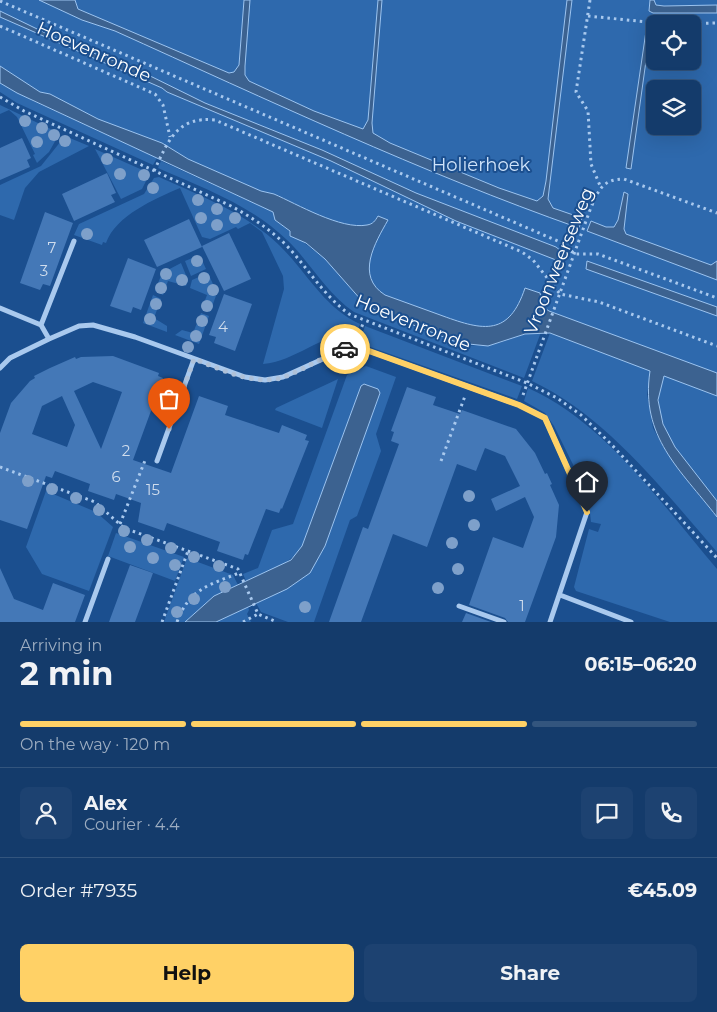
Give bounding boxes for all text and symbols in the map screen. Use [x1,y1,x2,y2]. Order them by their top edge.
map controls [646,15,701,135]
button: locate [646,15,701,70]
street label: Hoevenronde [33,17,155,87]
button: layers [646,80,701,135]
park label: Holierhoek [432,154,531,176]
street label: Vroonweerseweg [520,184,598,338]
house number: 7 [48,238,57,257]
house number: 3 [40,261,48,280]
street label: Hoevenronde [352,290,474,356]
house number: 4 [218,317,228,336]
courier [320,324,370,374]
icon: car [331,335,359,363]
pin [148,378,190,429]
icon: bag [155,385,183,413]
house number: 2 [122,441,130,460]
pin [566,461,608,512]
house number: 6 [111,467,121,486]
icon: home [573,468,601,496]
house number: 15 [146,480,160,499]
house number: 1 [519,596,525,615]
text: Arriving in [20,636,102,655]
text: 06:15–06:20 [585,653,697,676]
text: 2 min [20,654,113,693]
text: On the way · 120 m [20,735,170,754]
button: person [20,787,72,839]
button: chat [581,787,633,839]
button: phone [645,787,697,839]
text: Alex [84,792,127,815]
text: Courier · 4.4 [84,815,180,834]
text: Order #7935 [20,879,137,902]
text: €45.09 [628,879,697,902]
button: Help [20,944,354,1002]
button: Share [364,944,697,1002]

